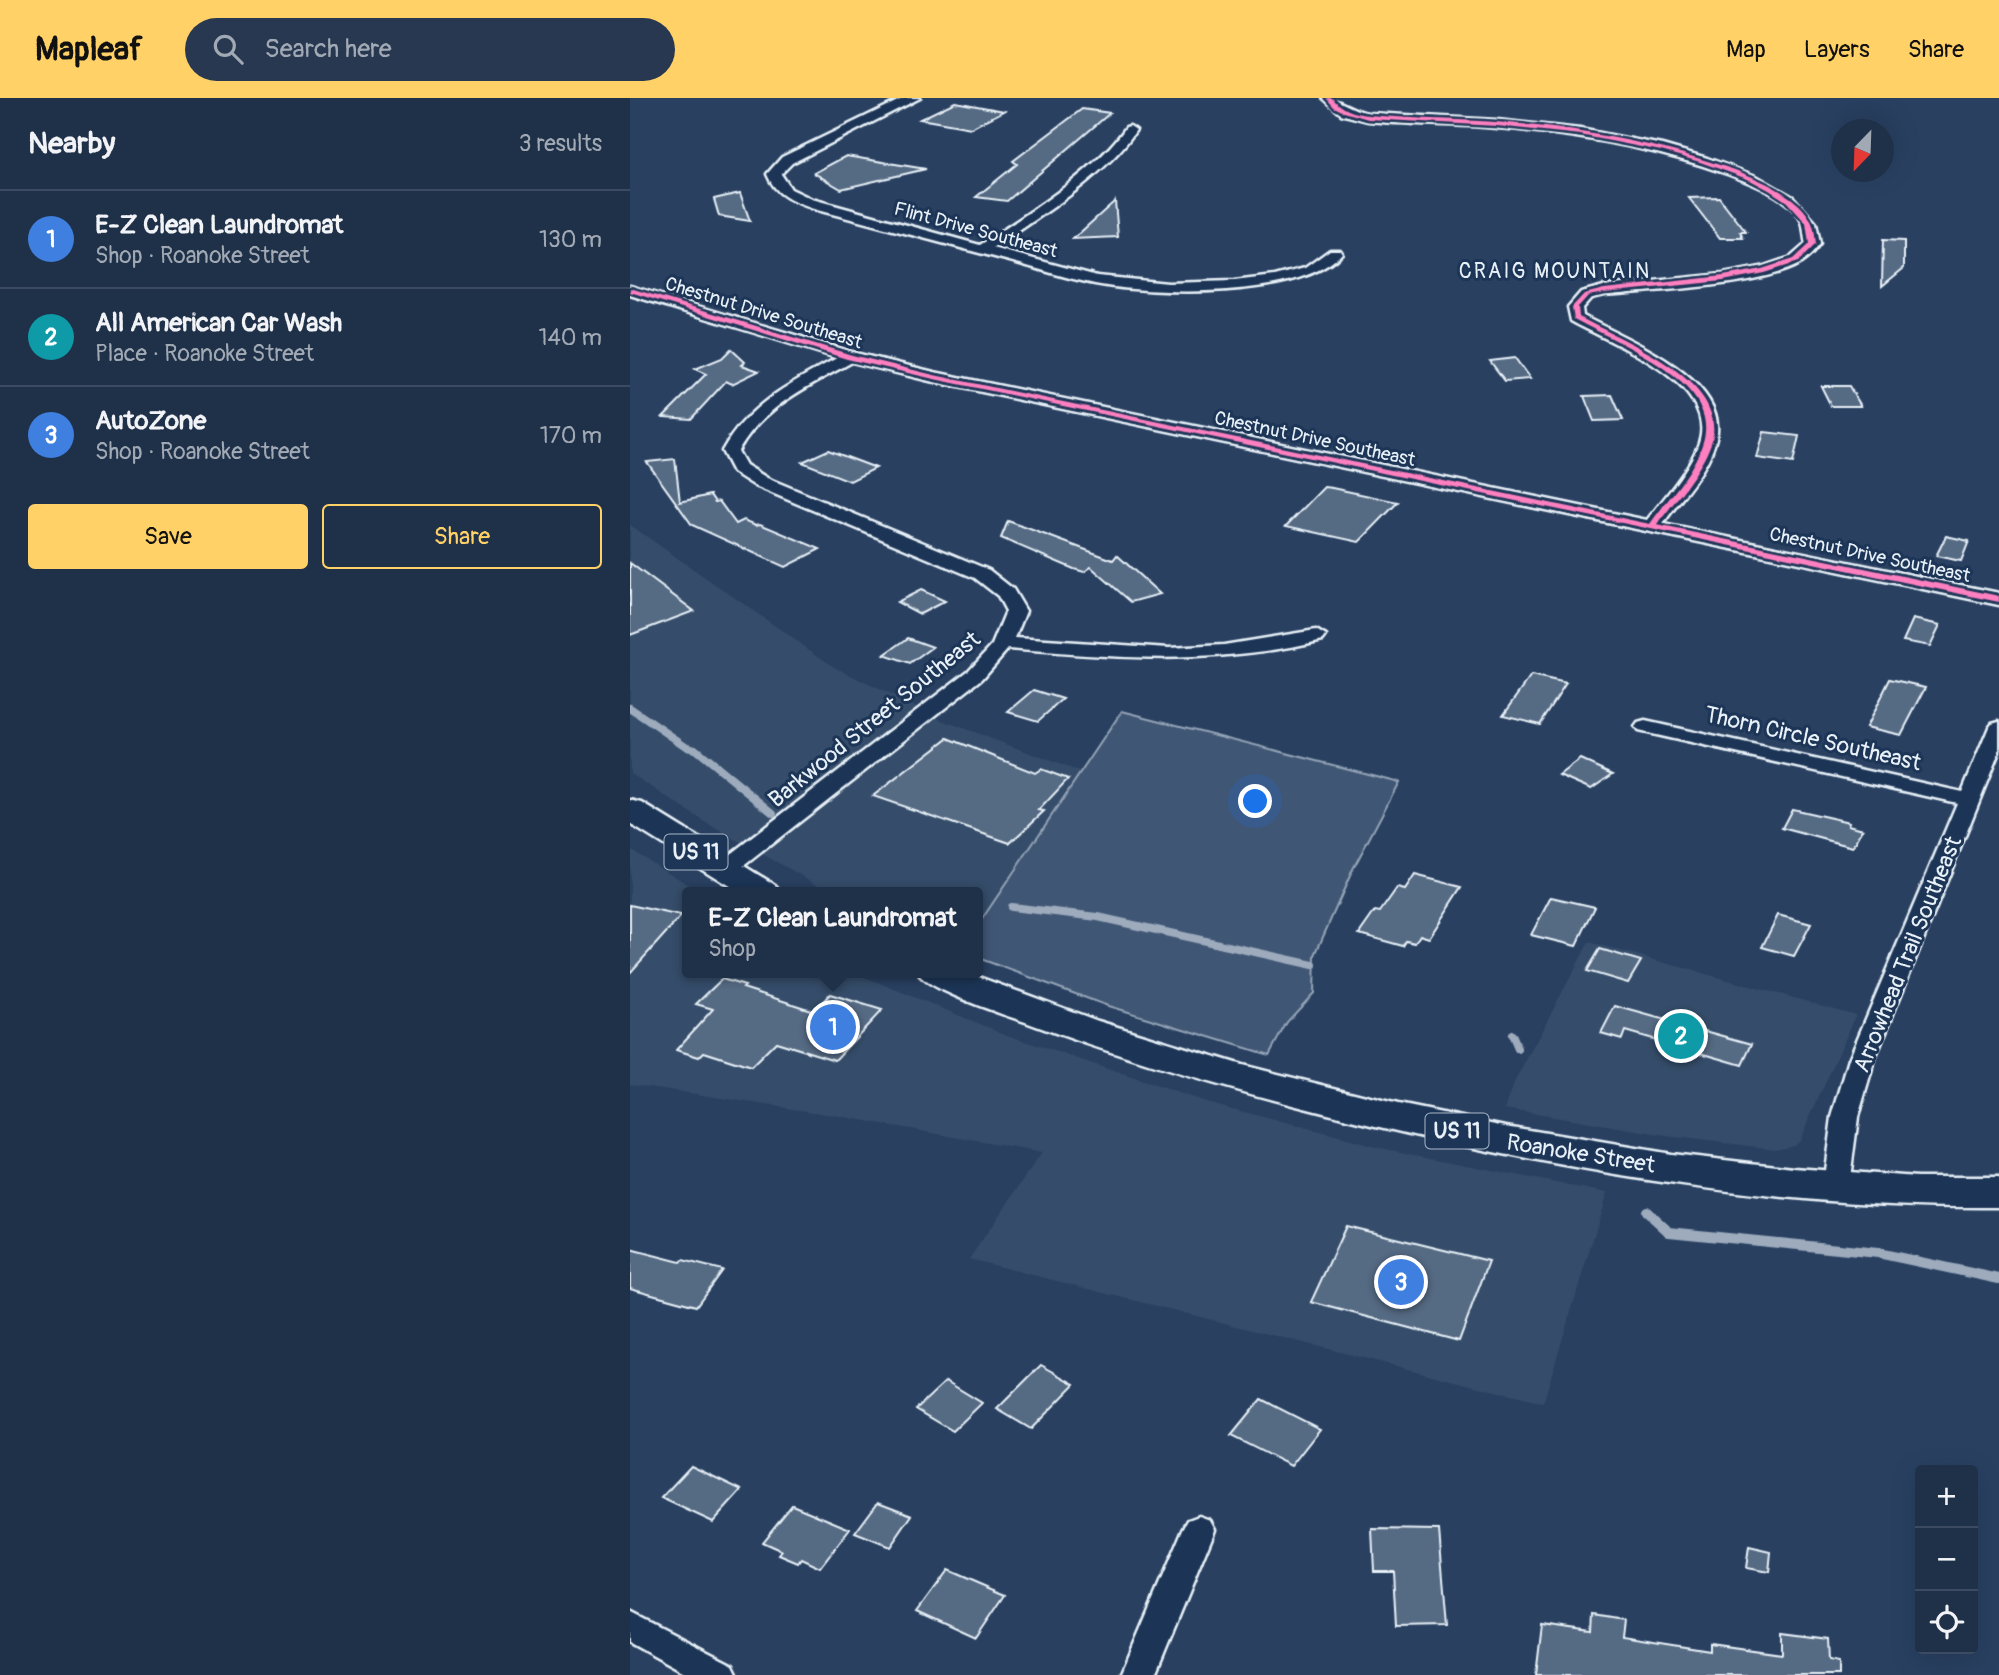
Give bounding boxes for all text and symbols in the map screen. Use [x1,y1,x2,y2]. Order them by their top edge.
search box [185,18,675,81]
text: Mapleaf [35,29,143,70]
icon: search [209,30,247,68]
text: Search here [265,33,392,65]
text: Map [1726,35,1766,64]
text: Layers [1804,35,1870,64]
text: Share [1908,35,1964,64]
north arrow [1831,119,1894,182]
text: Nearby [28,125,115,162]
text: 3 results [519,129,602,158]
street label: Flint Drive Southeast [892,197,1060,263]
text: E-Z Clean Laundromat [95,209,343,241]
text: 1 [47,225,56,254]
text: 130 m [539,225,602,254]
text: Shop · Roanoke Street [95,241,310,270]
district label: CRAIG MOUNTAIN [1459,258,1651,285]
street label: Chestnut Drive Southeast [662,272,865,354]
text: All American Car Wash [95,307,342,339]
text: 2 [45,323,57,352]
text: 140 m [539,323,602,352]
text: Place · Roanoke Street [95,339,314,368]
text: AutoZone [95,405,206,437]
street label: Chestnut Drive Southeast [1212,406,1418,472]
text: 3 [45,421,57,450]
text: 170 m [540,421,602,450]
text: Shop · Roanoke Street [95,437,310,466]
button: Save [28,504,308,569]
button: Share [322,504,602,569]
street label: Chestnut Drive Southeast [1767,522,1973,588]
street label: Barkwood Street Southeast [762,624,987,814]
street label: Thorn Circle Southeast [1702,699,1925,778]
your location [1238,784,1272,818]
street label: Arrowhead Trail Southeast [1847,831,1968,1077]
road number: US 11 [664,834,728,870]
popup [682,887,983,978]
text: E-Z Clean Laundromat [708,902,957,934]
text: Shop [708,934,756,963]
pin: 1 [810,1001,856,1053]
pin: 2 [1658,1010,1704,1062]
road number: US 11 [1426,1114,1488,1148]
street label: Roanoke Street [1505,1127,1658,1180]
pin: 3 [1378,1256,1424,1308]
map controls [1915,1465,1978,1654]
button: + [1915,1465,1978,1528]
button: − [1915,1528,1978,1591]
button: locate [1915,1591,1978,1654]

